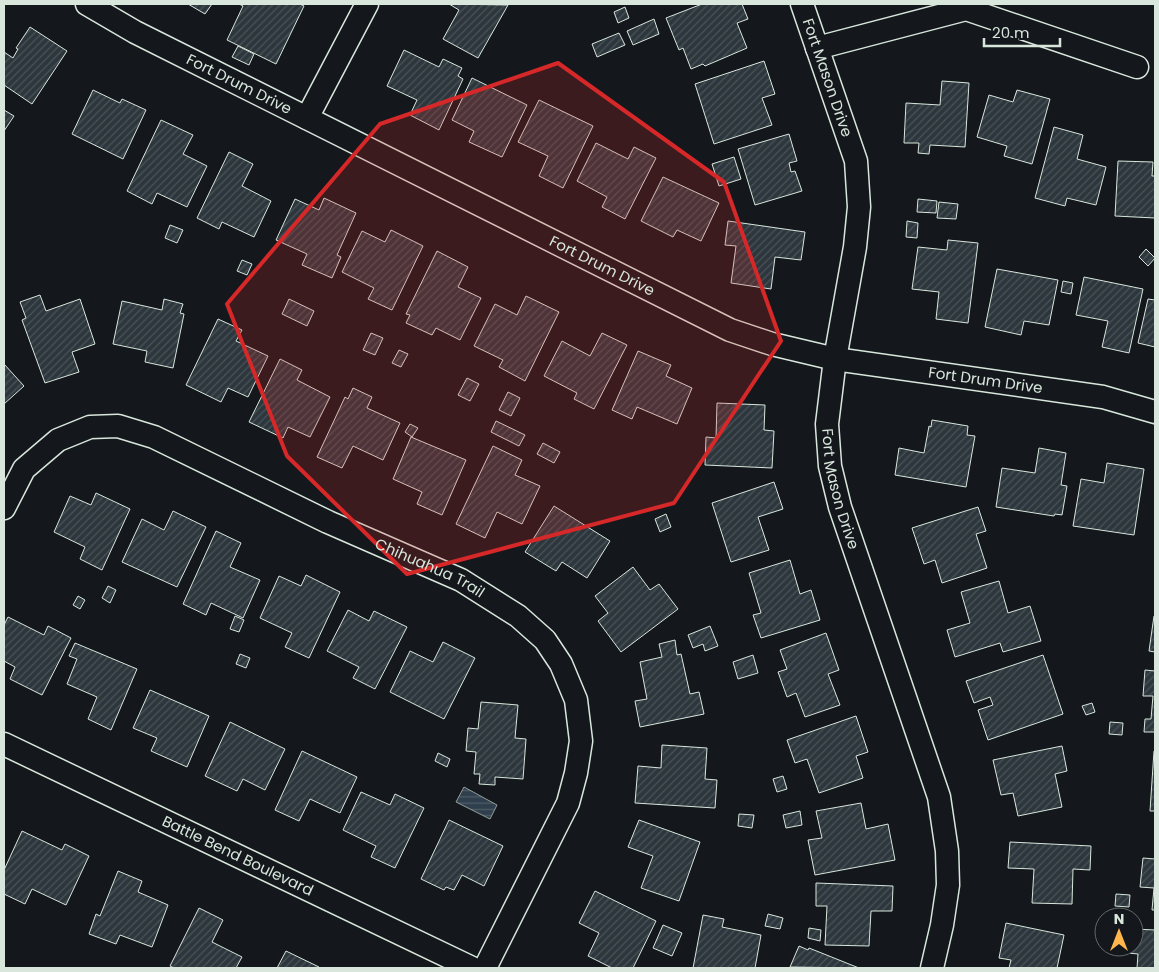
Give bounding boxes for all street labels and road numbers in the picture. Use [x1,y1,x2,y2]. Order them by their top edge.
street label: Fort Mason Drive [798,16,858,140]
street label: Fort Drum Drive [183,49,296,119]
street label: Fort Drum Drive [546,230,659,301]
street label: Fort Drum Drive [927,361,1044,398]
street label: Fort Mason Drive [817,428,865,552]
street label: Chihuahua Trail [372,533,489,602]
street label: Battle Bend Boulevard [159,810,317,901]

